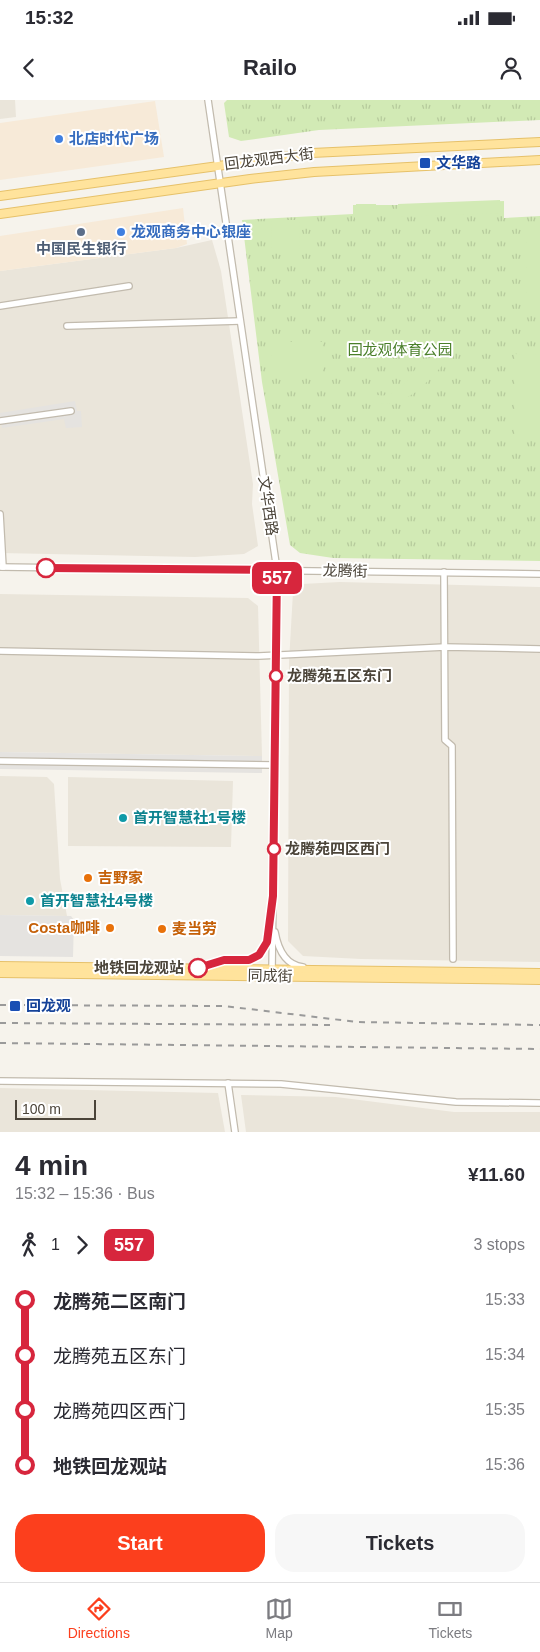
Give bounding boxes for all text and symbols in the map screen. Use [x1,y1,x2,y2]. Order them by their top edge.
text: 15:32 [25,7,74,28]
icon: back [15,54,43,82]
icon: person [497,54,525,82]
text: Railo [243,55,297,80]
place label: 北店时代广场 [69,130,159,147]
marker: 北店时代广场 [53,133,65,145]
street label: 回龙观西大街 [223,145,315,172]
place label: 文华路 [436,154,481,171]
marker: 文华路 [418,156,432,170]
place label: 龙观商务中心银座 [131,223,251,240]
marker: 中国民生银行 [75,226,87,238]
marker: 龙观商务中心银座 [115,226,127,238]
place label: 中国民生银行 [36,240,126,257]
park label: 回龙观体育公园 [347,341,453,358]
street label: 文华西路 [256,475,281,537]
unlabelled marker [36,558,56,578]
line badge: 557 [248,562,306,594]
street label: 龙腾街 [322,562,368,579]
text: 557 [262,568,292,588]
place label: 龙腾苑五区东门 [287,667,392,684]
marker: 龙腾苑五区东门 [269,669,283,683]
place label: 首开智慧社1号楼 [133,809,246,826]
marker: 首开智慧社1号楼 [117,812,129,824]
place label: 龙腾苑四区西门 [285,840,390,857]
marker: 龙腾苑四区西门 [267,842,281,856]
place label: 吉野家 [98,869,143,886]
marker: 吉野家 [82,872,94,884]
place label: 首开智慧社4号楼 [40,892,153,909]
marker: 首开智慧社4号楼 [24,895,36,907]
place label: Costa咖啡 [28,919,100,936]
place label: 麦当劳 [172,920,217,937]
marker: Costa咖啡 [104,922,116,934]
marker: 麦当劳 [156,923,168,935]
marker: 地铁回龙观站 [188,958,208,978]
place label: 地铁回龙观站 [94,959,184,976]
street label: 同成街 [247,967,293,984]
place label: 回龙观 [26,997,71,1014]
marker: 回龙观 [8,999,22,1013]
scale bar [15,1097,96,1120]
text: 100 m [22,1101,61,1117]
text: 4 min [15,1150,88,1181]
text: ¥11.60 [468,1164,525,1185]
text: 15:32 – 15:36 · Bus [15,1185,155,1202]
icon: walk [15,1231,43,1259]
icon: forward [68,1231,96,1259]
text: 557 [114,1235,144,1255]
text: 1 [51,1236,60,1253]
text: 3 stops [473,1236,525,1253]
text: 龙腾苑二区南门 [53,1291,186,1312]
text: 15:33 [485,1291,525,1308]
text: 龙腾苑五区东门 [53,1346,186,1367]
text: 15:34 [485,1346,525,1363]
text: 龙腾苑四区西门 [53,1401,186,1422]
text: 15:35 [485,1401,525,1418]
text: 地铁回龙观站 [53,1456,167,1477]
text: 15:36 [485,1456,525,1473]
button: Start [15,1514,265,1572]
button: Tickets [275,1514,525,1572]
tab: Directions [68,1595,130,1641]
tab: Map [265,1595,293,1641]
tab: Tickets [428,1595,472,1641]

